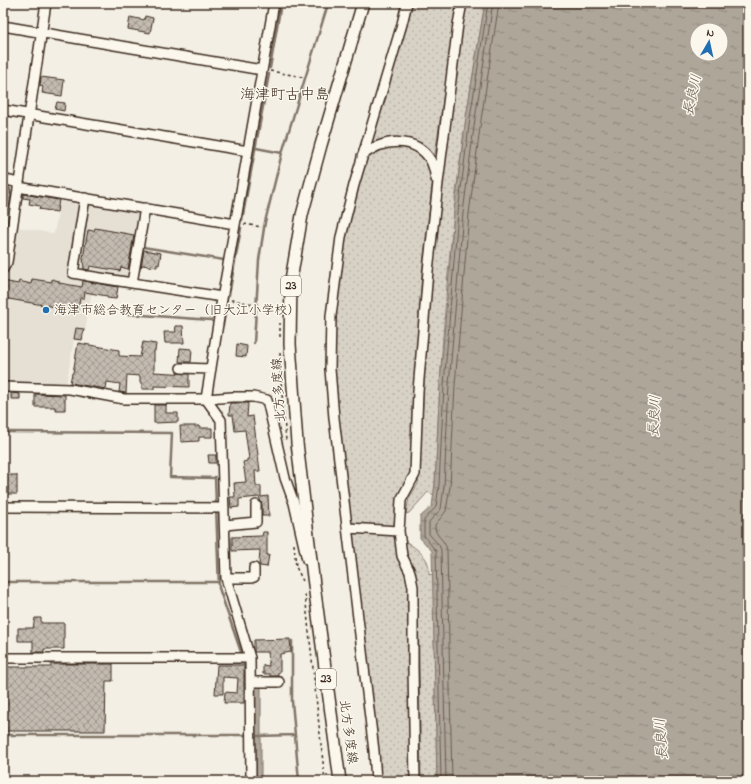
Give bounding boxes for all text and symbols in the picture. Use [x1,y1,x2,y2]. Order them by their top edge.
north arrow [689,22,729,62]
text: N [705,25,715,42]
water label: 長良川 [678,72,708,118]
district label: 海津町古中島 [240,84,330,106]
road number: 23 [281,276,301,296]
place label: 海津市総合教育センター（旧大江小学校） [54,301,300,320]
marker: 海津市総合教育センター（旧大江小学校） [41,305,51,315]
street label: 北方多度線 [267,356,291,423]
water label: 長良川 [643,394,667,438]
road number: 23 [316,669,336,689]
street label: 北方多度線 [334,698,362,766]
water label: 長良川 [650,717,674,761]

